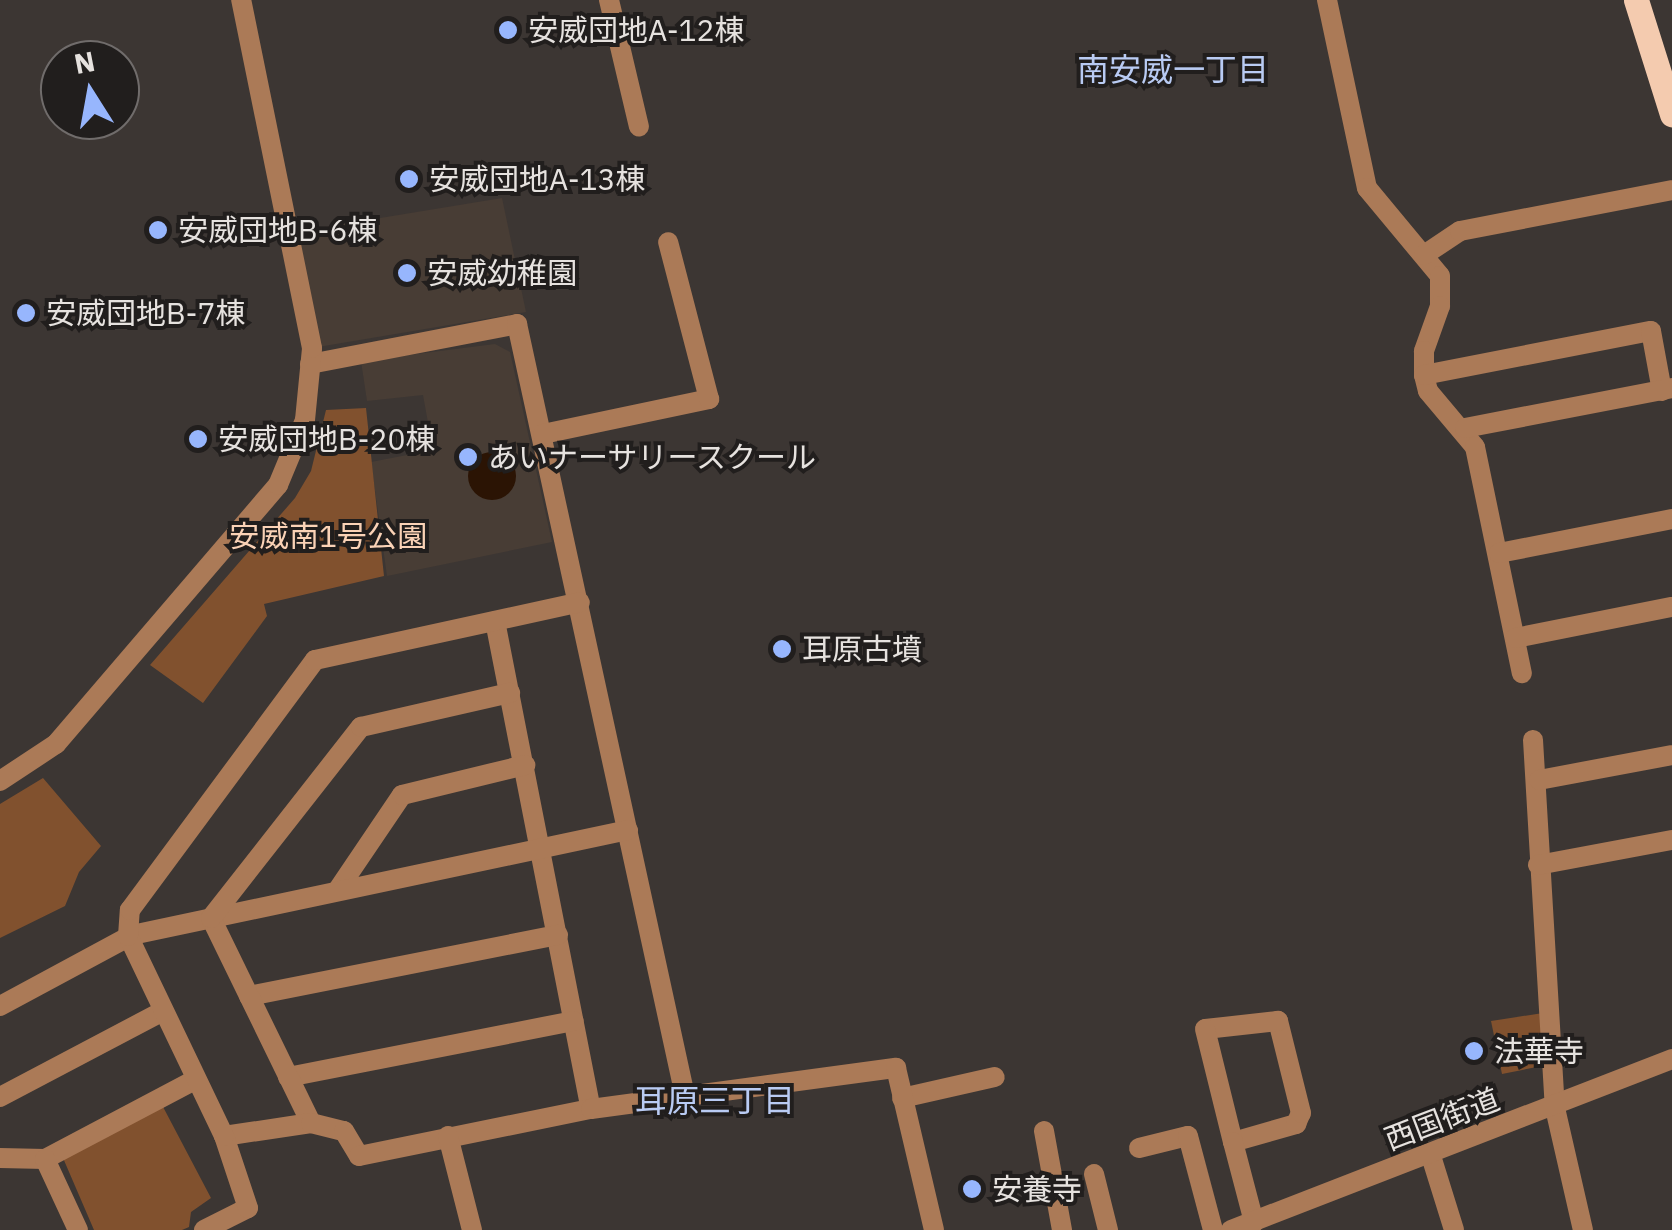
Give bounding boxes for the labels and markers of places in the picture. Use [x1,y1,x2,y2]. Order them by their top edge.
place label: 安威団地A-12棟 [528,12,745,48]
marker: 安威団地A-12棟 [497,19,519,41]
place label: 安威団地A-13棟 [429,161,646,197]
marker: 安威団地A-13棟 [398,168,420,190]
place label: 安威団地B-6棟 [178,212,378,248]
marker: 安威団地B-6棟 [147,219,169,241]
place label: 安威幼稚園 [427,255,577,291]
marker: 安威幼稚園 [396,262,418,284]
place label: 安威団地B-7棟 [46,295,246,331]
marker: 安威団地B-7棟 [15,302,37,324]
place label: 安威団地B-20棟 [218,421,436,457]
marker: 安威団地B-20棟 [187,428,209,450]
place label: あいナーサリースクール [488,439,818,475]
marker: あいナーサリースクール [457,446,479,468]
place label: 耳原古墳 [802,631,922,667]
marker: 耳原古墳 [771,638,793,660]
place label: 法華寺 [1494,1033,1584,1069]
marker: 法華寺 [1463,1040,1485,1062]
place label: 安養寺 [992,1171,1082,1207]
marker: 安養寺 [961,1178,983,1200]

